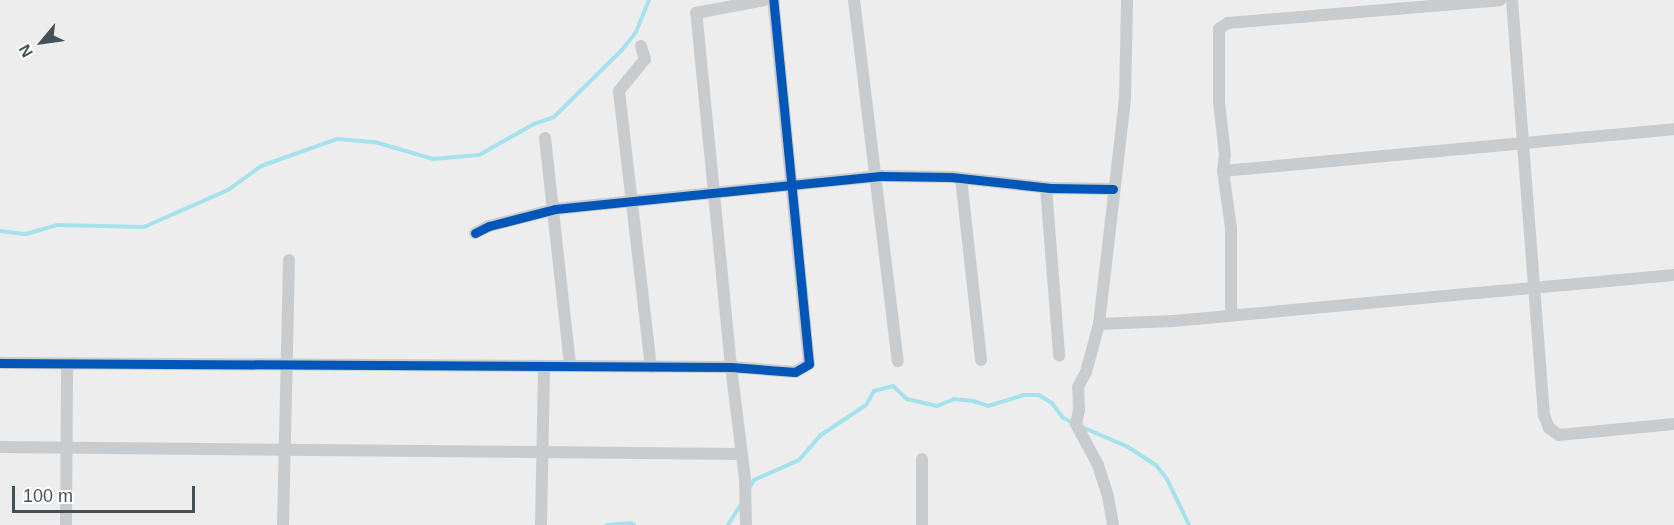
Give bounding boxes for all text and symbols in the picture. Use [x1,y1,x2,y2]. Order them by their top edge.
north arrow [12,12,72,72]
text: N [16,42,36,60]
scale bar [15,474,198,512]
text: 100 m [23,486,73,506]

